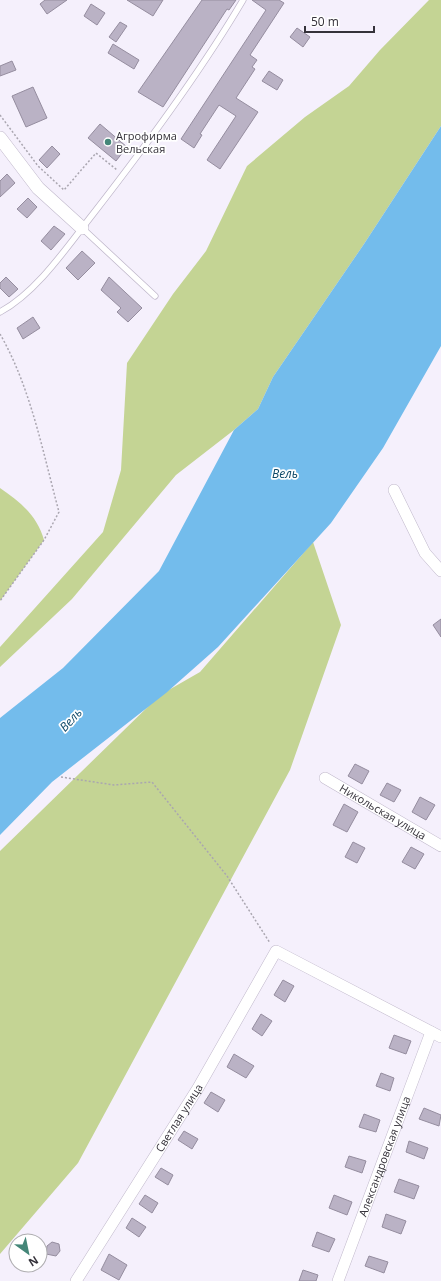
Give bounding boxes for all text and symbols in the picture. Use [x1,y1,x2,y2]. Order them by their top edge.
scale bar [305,8,374,34]
text: 50 m [311,13,339,30]
place label: Агрофирма Вельская [116,128,177,156]
marker: Агрофирма Вельская [103,137,113,147]
water label: Вель [272,465,298,482]
water label: Вель [56,704,86,735]
street label: Никольская улица [337,780,429,843]
street label: Светлая улица [152,1081,206,1155]
street label: Александровская улица [355,1094,413,1219]
north arrow [8,1233,48,1273]
text: N [26,1253,42,1271]

